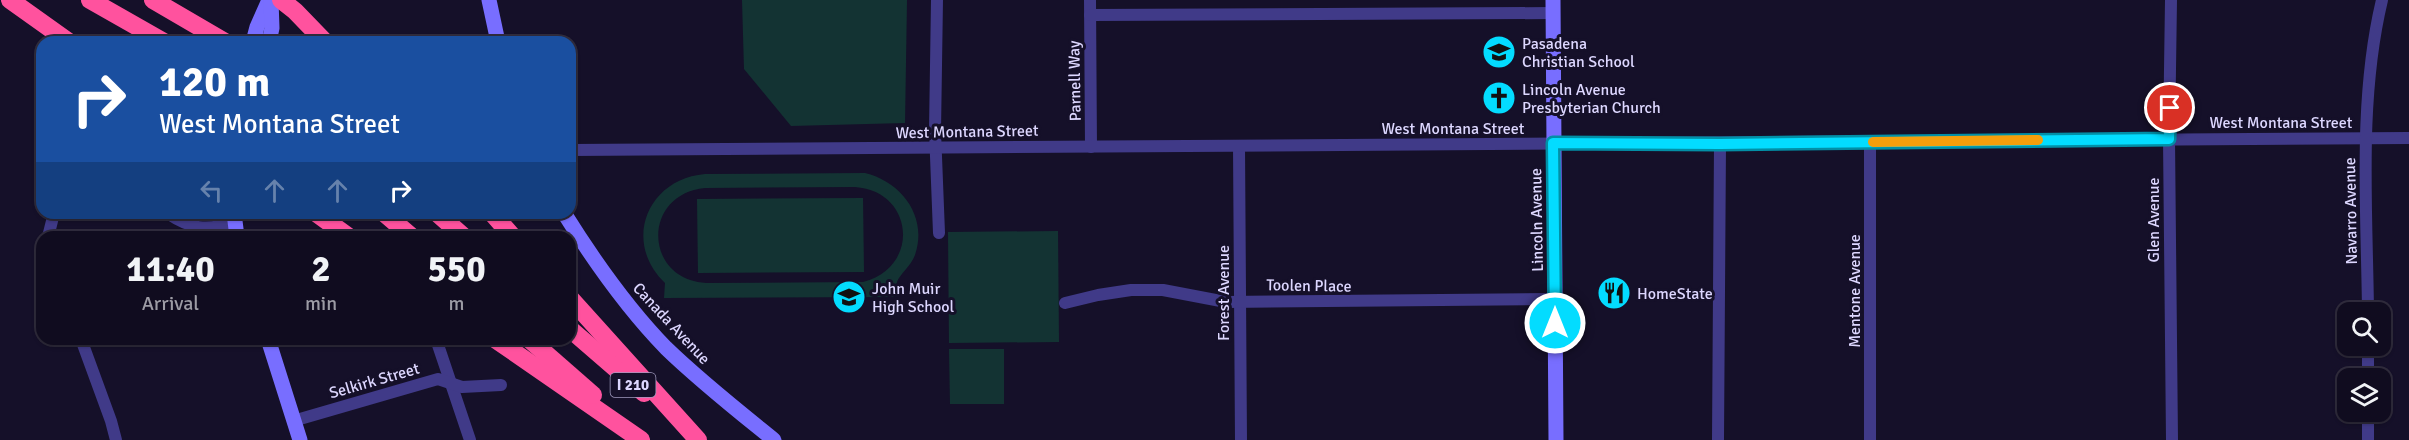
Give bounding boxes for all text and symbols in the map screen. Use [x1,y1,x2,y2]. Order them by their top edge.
school or university icon: Pasadena Christian School [1481,34,1517,70]
place label: Pasadena Christian School [1522,34,1635,72]
street label: Parnell Way [1064,40,1086,121]
text: 120 m [159,57,270,108]
icon: right [60,60,138,138]
church icon: Lincoln Avenue Presbyterian Church [1481,80,1517,116]
place label: Lincoln Avenue Presbyterian Church [1522,80,1661,118]
pin [2144,82,2195,133]
icon: arrive [2153,91,2186,124]
text: West Montana Street [159,108,400,141]
street label: West Montana Street [2210,113,2353,133]
street label: West Montana Street [1382,119,1525,139]
street label: West Montana Street [895,121,1039,143]
street label: Navarro Avenue [2340,157,2362,265]
street label: Lincoln Avenue [1526,168,1548,272]
icon: left [195,174,228,207]
icon: ahead [258,174,291,207]
icon: ahead [321,174,354,207]
icon: right [384,174,417,207]
street label: Glen Avenue [2144,177,2164,263]
street label: Mentone Avenue [1845,234,1865,348]
street label: Forest Avenue [1214,245,1234,341]
text: 11:40 [126,247,215,292]
text: 2 [311,247,331,292]
text: 550 [427,247,486,292]
street label: Toolen Place [1266,275,1352,297]
restaurant icon: HomeState [1596,275,1632,311]
street label: Canada Avenue [628,279,714,369]
school or university icon: John Muir High School [831,279,867,315]
place label: John Muir High School [872,279,955,317]
place label: HomeState [1637,284,1713,304]
text: Arrival [142,291,199,316]
text: min [305,291,337,316]
text: m [449,291,465,316]
position arrow [1523,291,1587,355]
map controls [2337,302,2391,422]
button: search [2337,302,2391,356]
street label: Selkirk Street [327,358,422,403]
button: layers [2337,368,2391,422]
road number: I 210 [610,373,656,397]

